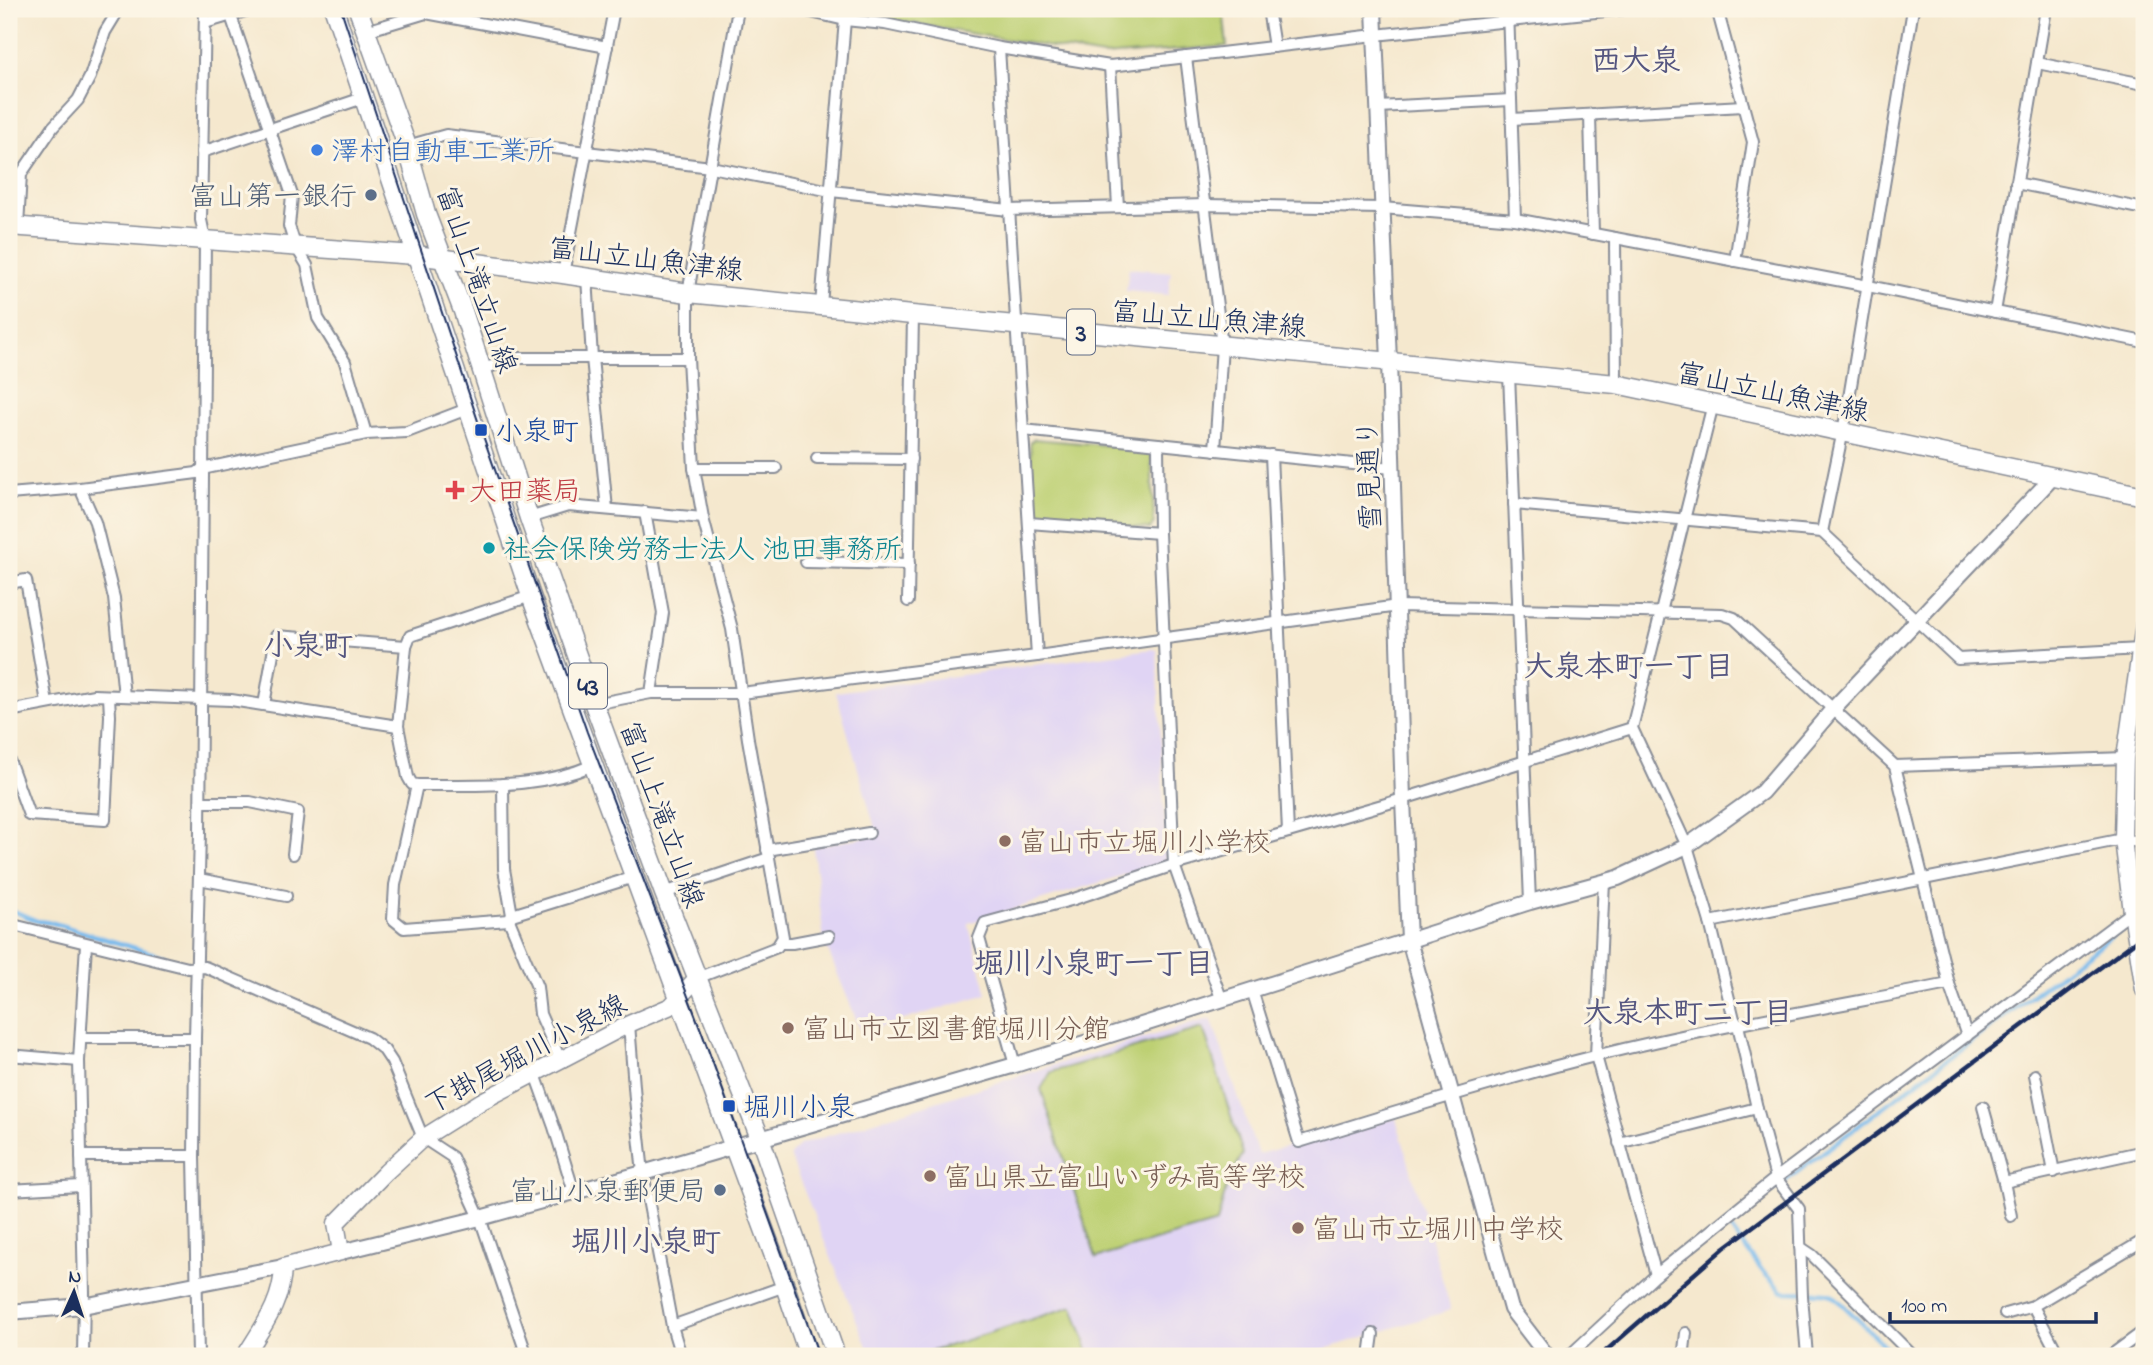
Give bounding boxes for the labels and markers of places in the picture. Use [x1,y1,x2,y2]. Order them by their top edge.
place label: 澤村自動車工業所 [331,133,555,174]
marker: 澤村自動車工業所 [309,142,325,158]
place label: 富山第一銀行 [189,178,357,219]
marker: 富山第一銀行 [363,187,379,203]
place label: 小泉町 [495,413,579,454]
marker: 小泉町 [473,422,489,438]
place label: 大田薬局 [469,473,581,514]
marker: 大田薬局 [447,482,463,498]
place label: 社会保険労務士法人 池田事務所 [503,531,902,572]
marker: 社会保険労務士法人 池田事務所 [481,540,497,556]
place label: 富山市立堀川小学校 [1019,824,1271,865]
marker: 富山市立堀川小学校 [997,833,1013,849]
place label: 富山市立図書館堀川分館 [802,1011,1110,1052]
marker: 富山市立図書館堀川分館 [780,1020,796,1036]
place label: 堀川小泉 [743,1089,855,1130]
marker: 堀川小泉 [721,1098,737,1114]
place label: 富山県立富山いずみ高等学校 [944,1159,1306,1200]
marker: 富山県立富山いずみ高等学校 [922,1168,938,1184]
place label: 富山小泉郵便局 [510,1173,706,1214]
marker: 富山小泉郵便局 [712,1182,728,1198]
place label: 富山市立堀川中学校 [1312,1211,1564,1252]
marker: 富山市立堀川中学校 [1290,1220,1306,1236]

